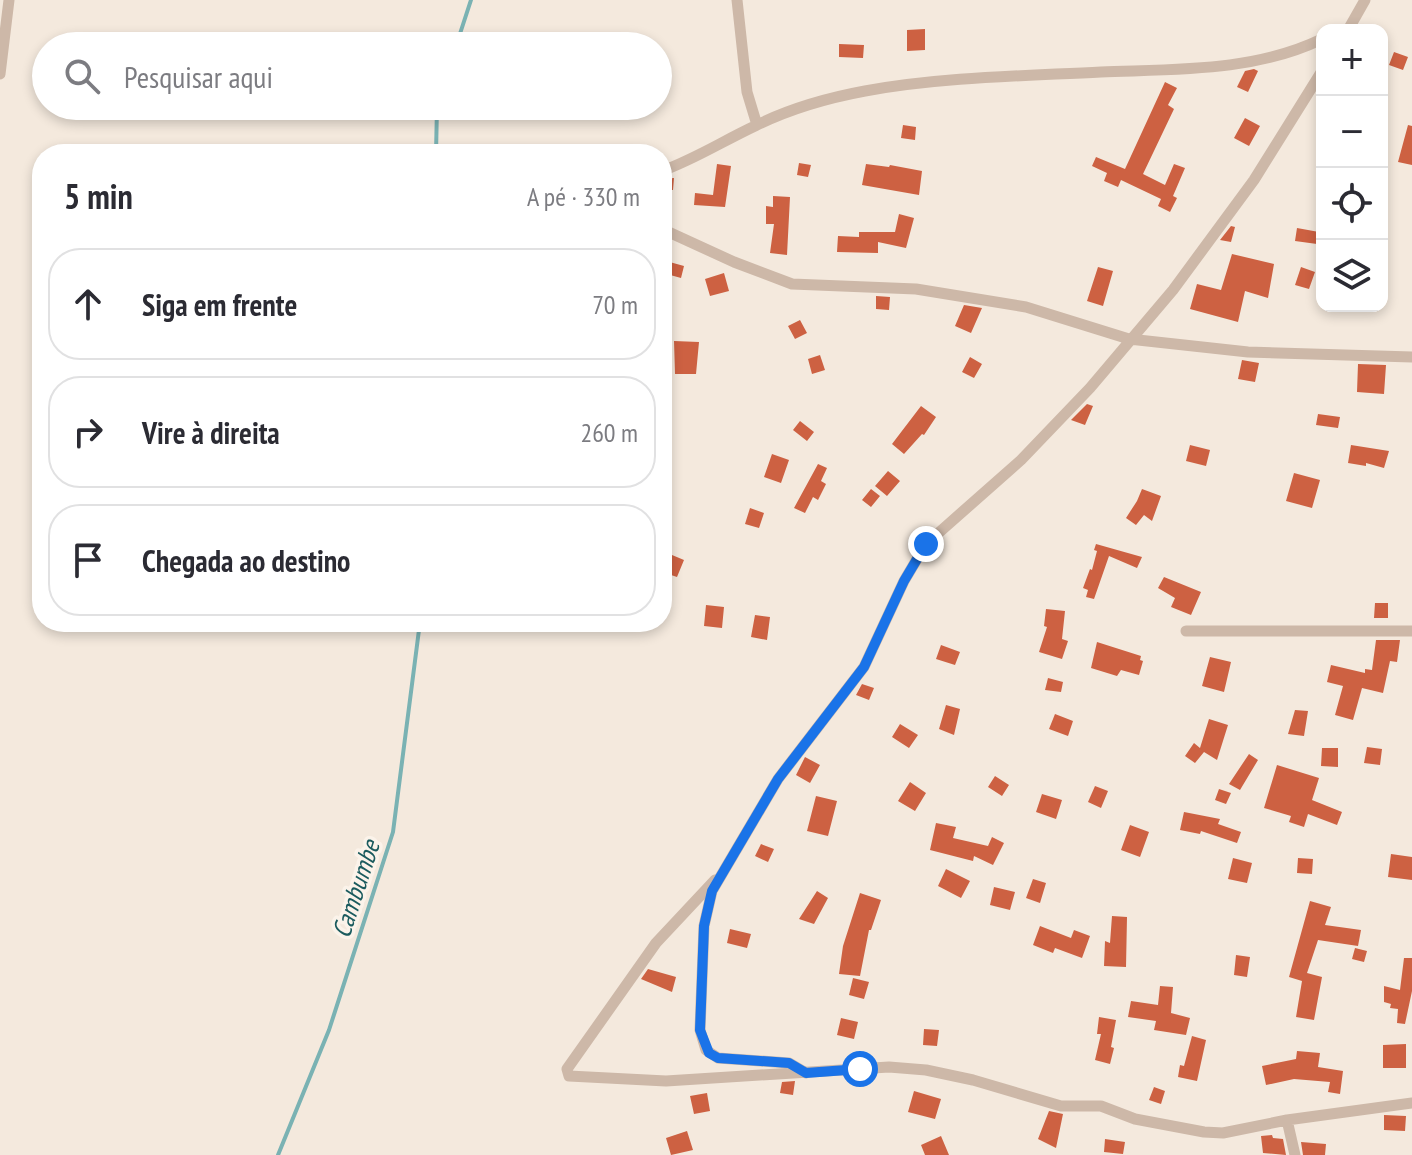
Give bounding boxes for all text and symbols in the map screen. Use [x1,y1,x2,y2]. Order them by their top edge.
map controls [1316,24,1388,312]
button: + [1316,24,1388,96]
search box [32,32,672,120]
icon: search [60,54,104,98]
text: Pesquisar aqui [124,57,273,96]
button: − [1316,96,1388,168]
button: locate [1316,168,1388,240]
text: 5 min [64,174,133,218]
text: A pé · 330 m [527,180,640,213]
button: layers [1316,240,1388,312]
icon: ahead [66,282,110,326]
text: Siga em frente [142,285,297,324]
text: 70 m [592,288,638,321]
icon: right [66,410,110,454]
text: Vire à direita [142,413,280,452]
text: 260 m [580,416,638,449]
route end [908,526,944,562]
icon: arrive [66,538,110,582]
text: Chegada ao destino [142,541,350,580]
water label: Cambumbe [324,834,387,942]
route start [842,1051,878,1087]

